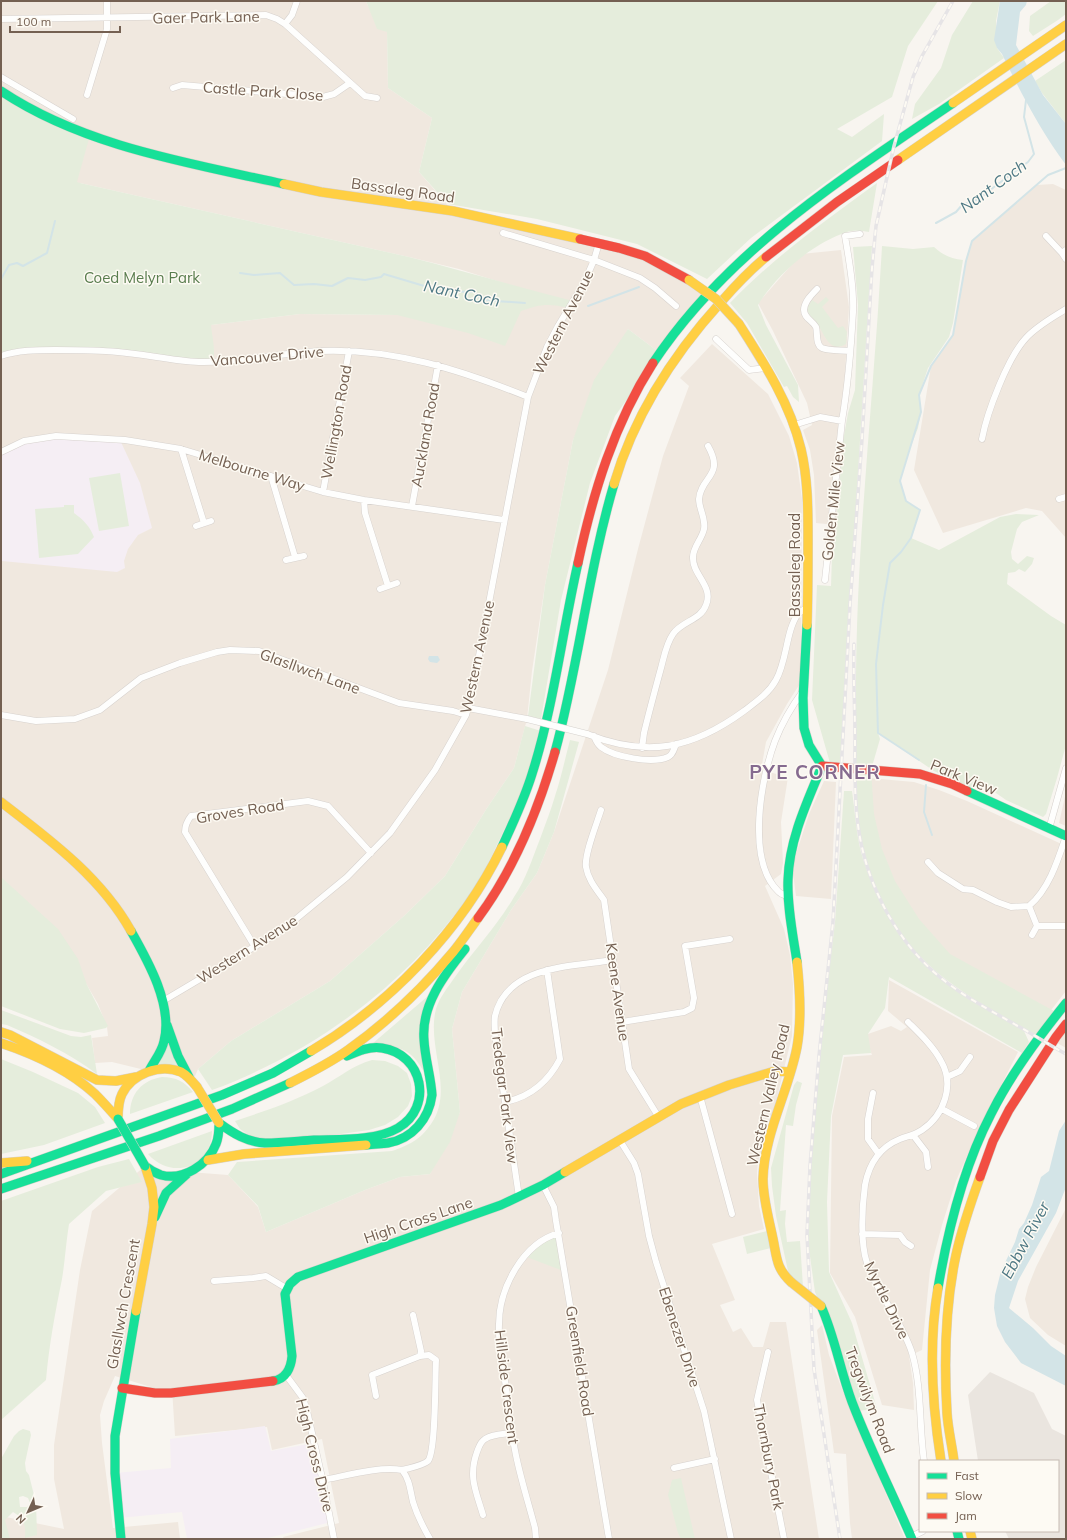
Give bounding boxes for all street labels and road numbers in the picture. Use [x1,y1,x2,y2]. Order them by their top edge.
street label: Gaer Park Lane [152,7,260,27]
street label: Castle Park Close [202,77,324,105]
street label: Bassaleg Road [350,173,456,207]
street label: Western Avenue [528,266,598,378]
street label: Vancouver Drive [210,342,324,370]
street label: Wellington Road [317,363,355,481]
street label: Auckland Road [406,381,444,489]
street label: Golden Mile View [817,440,849,562]
street label: Melbourne Way [197,445,307,495]
street label: Bassaleg Road [785,513,804,617]
street label: Western Avenue [456,599,498,715]
street label: Glasllwch Lane [257,644,363,698]
street label: Park View [928,755,1000,799]
street label: Groves Road [195,795,285,827]
street label: Western Avenue [193,910,301,988]
street label: Keene Avenue [602,942,634,1042]
street label: Western Valley Road [742,1022,794,1168]
street label: Tredegar Park View [487,1027,523,1165]
street label: High Cross Lane [361,1192,475,1248]
street label: Glasllwch Crescent [102,1237,144,1371]
street label: Myrtle Drive [860,1258,914,1342]
street label: Ebenezer Drive [655,1284,705,1390]
street label: Greenfield Road [562,1304,598,1418]
street label: Hillside Crescent [491,1329,523,1445]
street label: Tregwilym Road [841,1344,899,1456]
street label: High Cross Drive [292,1396,338,1514]
street label: Thornbury Park [749,1402,789,1512]

